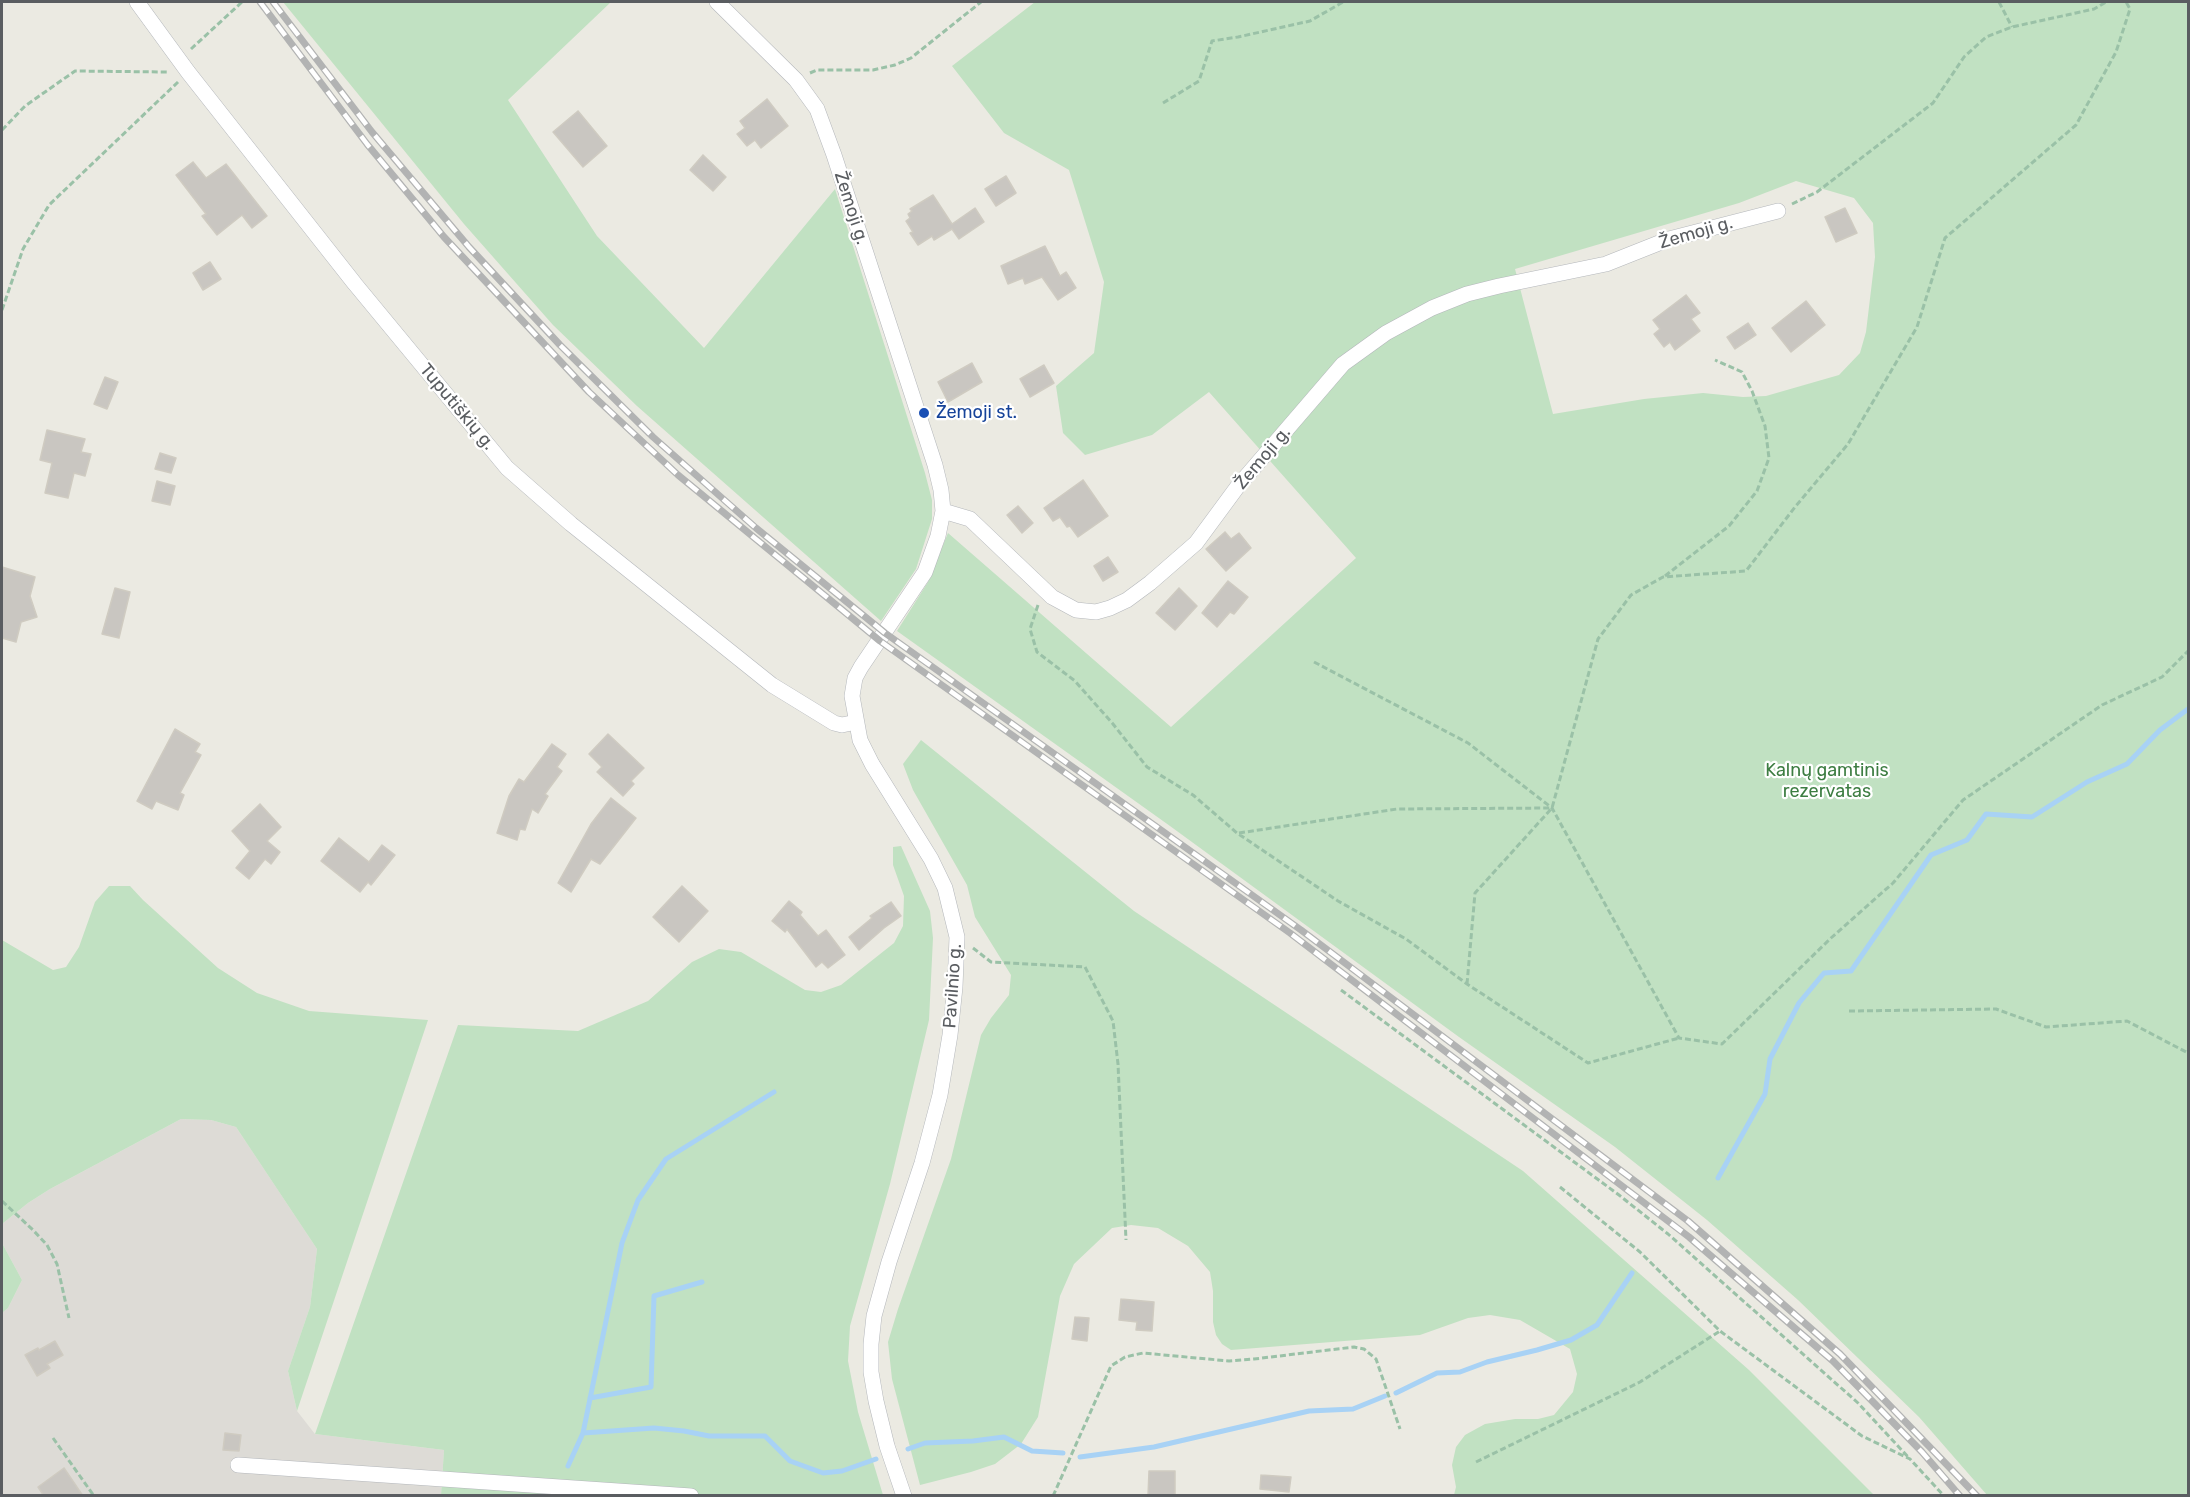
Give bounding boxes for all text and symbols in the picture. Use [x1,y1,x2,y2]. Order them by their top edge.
street label: Žemoji g. [829,169,873,247]
street label: Žemoji g. [1657,212,1735,254]
street label: Tuputiškių g. [415,359,499,455]
place label: Žemoji st. [936,402,1017,424]
marker: Žemoji st. [917,406,931,420]
street label: Žemoji g. [1230,422,1296,494]
park label: Kalnų gamtinis rezervatas [1765,760,1889,802]
street label: Pavilnio g. [939,943,967,1029]

